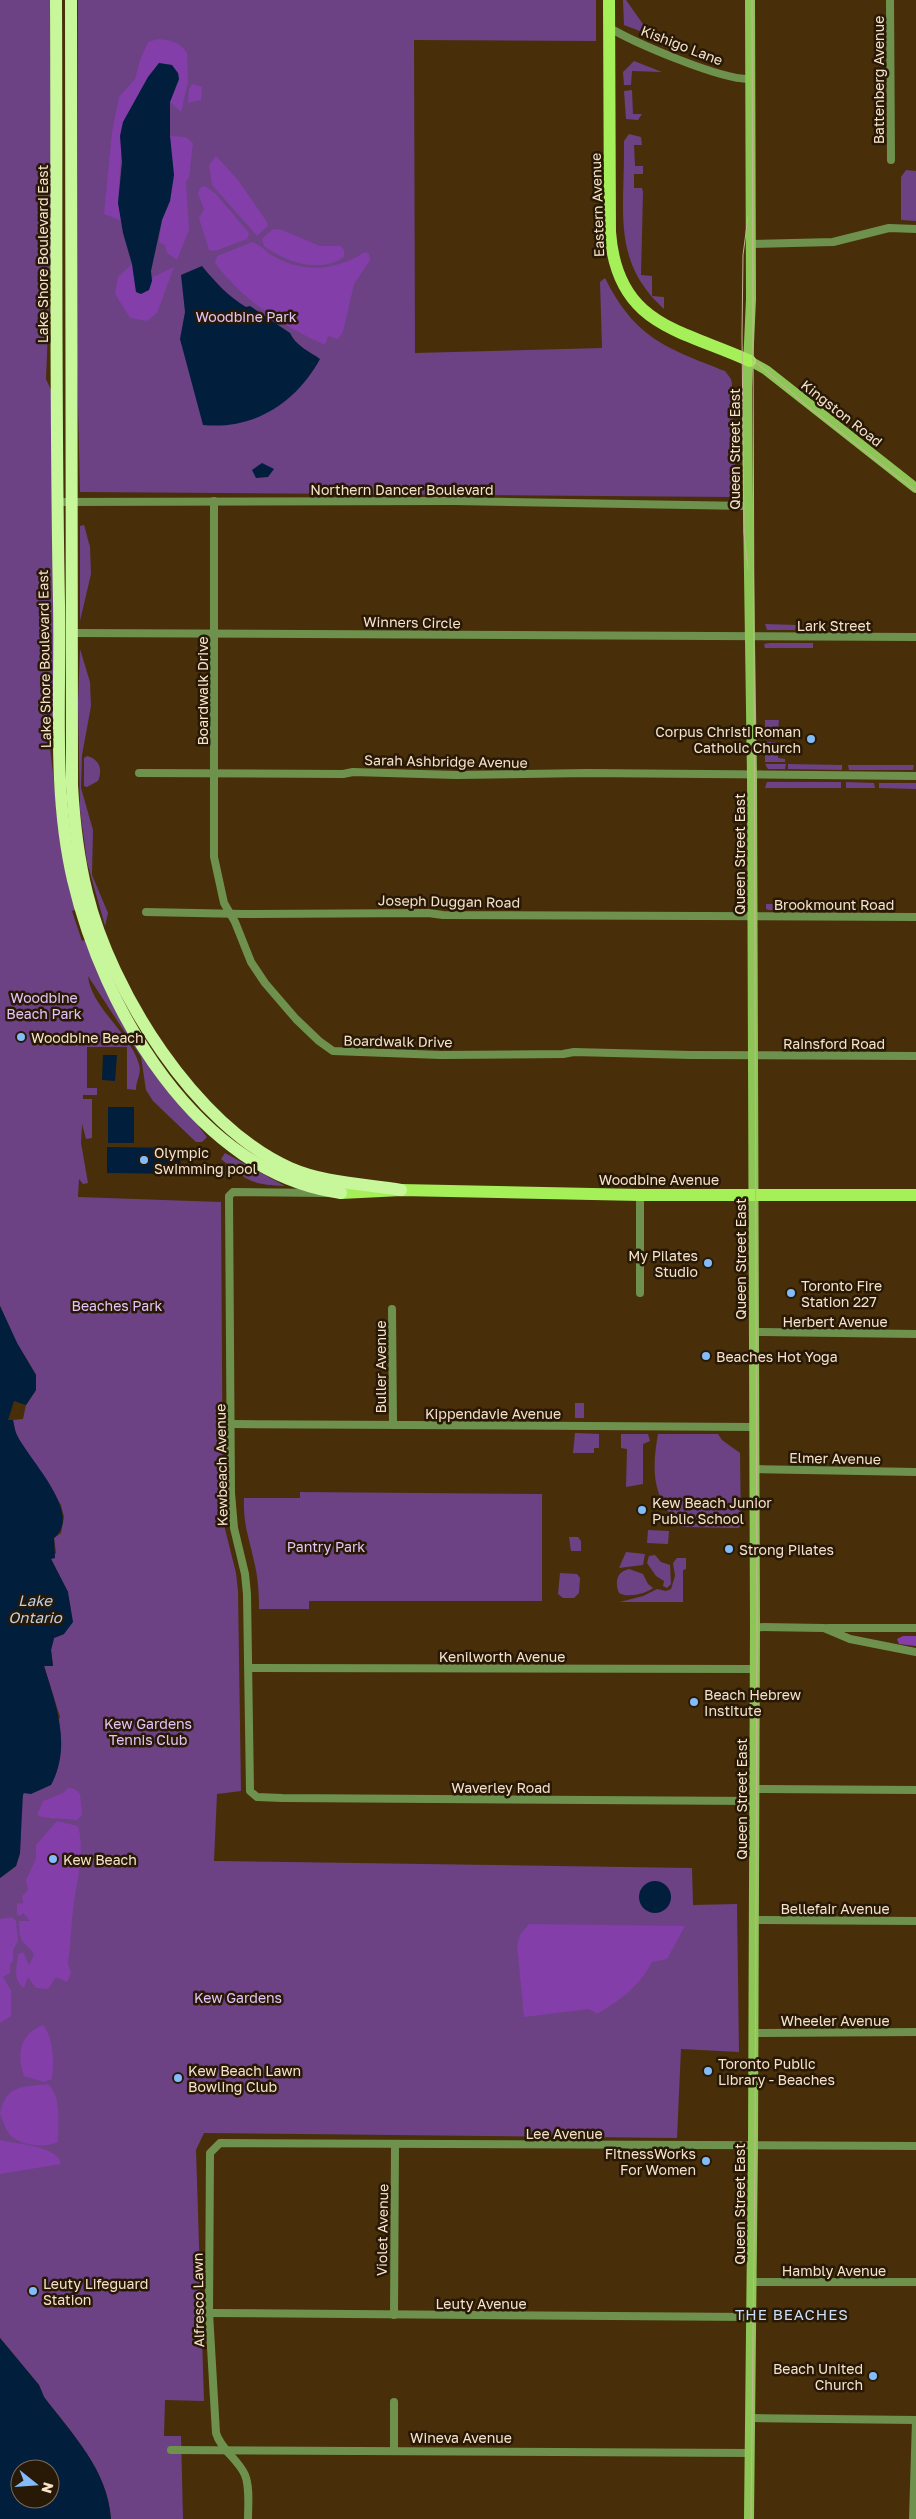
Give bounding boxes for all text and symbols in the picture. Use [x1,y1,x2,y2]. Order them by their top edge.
street label: Battenberg Avenue [870,16,887,144]
street label: Kishigo Lane [639,22,725,68]
street label: Eastern Avenue [587,153,607,257]
street label: Lake Shore Boulevard East [34,165,51,343]
park label: Woodbine Park [195,308,297,325]
street label: Kingston Road [798,376,886,450]
street label: Queen Street East [726,388,743,510]
street label: Northern Dancer Boulevard [310,481,494,498]
street label: Lake Shore Boulevard East [34,570,54,748]
street label: Winners Circle [363,613,461,631]
street label: Lark Street [797,617,871,634]
street label: Boardwalk Drive [194,636,211,746]
place label: Corpus Christi Roman Catholic Church [655,723,801,756]
marker: Corpus Christi Roman Catholic Church [805,733,817,745]
street label: Sarah Ashbridge Avenue [364,751,528,771]
street label: Queen Street East [731,793,748,915]
street label: Joseph Duggan Road [378,891,520,911]
street label: Brookmount Road [774,896,894,913]
park label: Woodbine Beach Park [6,989,82,1022]
place label: Woodbine Beach [31,1029,144,1046]
marker: Woodbine Beach [15,1031,27,1043]
street label: Boardwalk Drive [343,1032,453,1050]
street label: Rainsford Road [783,1035,885,1052]
place label: Olympic Swimming pool [154,1144,257,1177]
marker: Olympic Swimming pool [138,1154,150,1166]
street label: Woodbine Avenue [599,1171,719,1188]
street label: Queen Street East [732,1198,749,1320]
place label: My Pilates Studio [628,1247,698,1280]
marker: My Pilates Studio [702,1257,714,1269]
place label: Toronto Fire Station 227 [801,1277,882,1310]
marker: Toronto Fire Station 227 [785,1287,797,1299]
park label: Beaches Park [72,1297,163,1314]
street label: Herbert Avenue [782,1313,888,1330]
street label: Buller Avenue [372,1320,389,1414]
place label: Beaches Hot Yoga [716,1348,838,1365]
marker: Beaches Hot Yoga [700,1350,712,1362]
street label: Kewbeach Avenue [211,1404,231,1526]
street label: Kippendavie Avenue [425,1405,561,1422]
street label: Elmer Avenue [789,1449,881,1467]
place label: Kew Beach Junior Public School [652,1494,772,1527]
marker: Kew Beach Junior Public School [636,1504,648,1516]
park label: Pantry Park [287,1538,365,1555]
place label: Strong Pilates [739,1541,834,1558]
marker: Strong Pilates [723,1543,735,1555]
water label: Lake Ontario [8,1591,63,1626]
street label: Kenilworth Avenue [439,1648,565,1665]
place label: Beach Hebrew Institute [704,1686,801,1719]
marker: Beach Hebrew Institute [688,1696,700,1708]
park label: Kew Gardens Tennis Club [104,1715,192,1748]
street label: Queen Street East [733,1738,750,1860]
street label: Waverley Road [451,1779,551,1796]
place label: Kew Beach [63,1851,137,1868]
marker: Kew Beach [47,1853,59,1865]
street label: Bellefair Avenue [780,1900,890,1917]
park label: Kew Gardens [194,1989,282,2006]
street label: Wheeler Avenue [780,2012,890,2029]
place label: Toronto Public Library - Beaches [718,2055,835,2088]
place label: Kew Beach Lawn Bowling Club [188,2062,301,2095]
marker: Toronto Public Library - Beaches [702,2065,714,2077]
marker: Kew Beach Lawn Bowling Club [172,2072,184,2084]
street label: Lee Avenue [526,2125,603,2142]
street label: Queen Street East [731,2143,748,2265]
place label: FitnessWorks For Women [605,2145,696,2178]
marker: FitnessWorks For Women [700,2155,712,2167]
street label: Violet Avenue [373,2184,391,2276]
street label: Alfresco Lawn [189,2253,207,2347]
street label: Hambly Avenue [782,2262,886,2279]
place label: Leuty Lifeguard Station [43,2275,148,2308]
marker: Leuty Lifeguard Station [27,2285,39,2297]
street label: Leuty Avenue [435,2295,527,2312]
district label: THE BEACHES [735,2305,849,2323]
place label: Beach United Church [773,2360,863,2393]
marker: Beach United Church [867,2370,879,2382]
street label: Wineva Avenue [410,2429,512,2446]
north arrow [10,2459,60,2509]
text: N [38,2480,58,2496]

